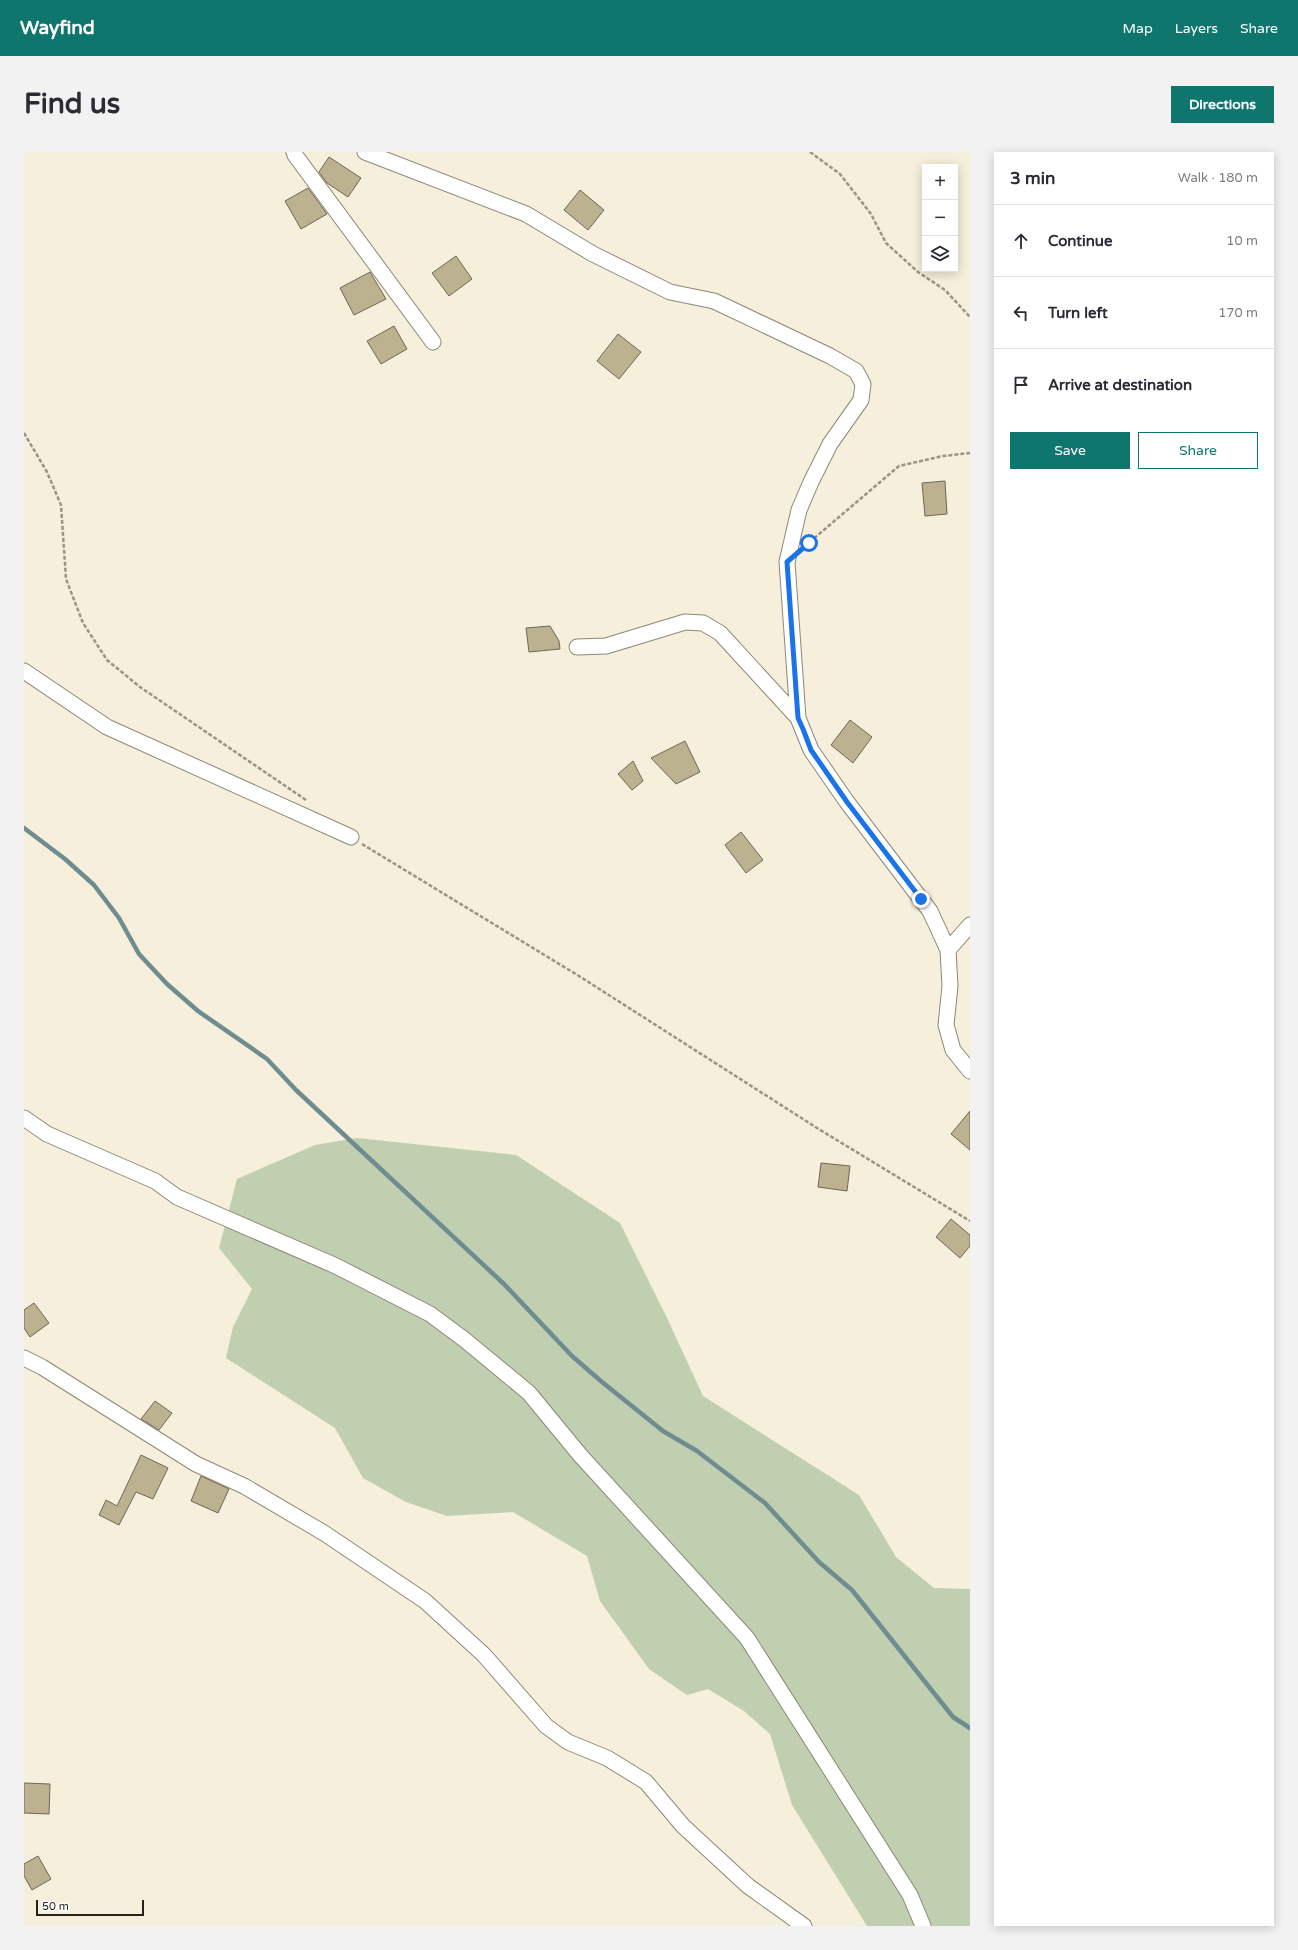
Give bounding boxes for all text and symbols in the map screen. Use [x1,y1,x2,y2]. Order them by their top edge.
text: Wayfind [20,17,95,39]
text: Map [1123,20,1153,37]
text: Layers [1175,20,1218,37]
text: Share [1240,20,1278,37]
button: Directions [1171,86,1274,123]
text: Find us [24,87,120,121]
map controls [922,164,958,272]
button: + [922,164,958,200]
text: 3 min [1010,168,1055,189]
text: Walk · 180 m [1178,170,1258,186]
button: − [922,200,958,236]
icon: ahead [1010,230,1032,252]
text: Continue [1048,232,1112,250]
text: 10 m [1226,233,1258,249]
button: layers [922,236,958,272]
icon: left [1010,302,1032,324]
text: Turn left [1048,304,1108,322]
text: 170 m [1218,305,1258,321]
icon: arrive [1010,374,1032,396]
text: Arrive at destination [1048,376,1192,394]
button: Save [1010,432,1130,469]
button: Share [1138,432,1258,469]
route start [800,534,818,552]
route end [912,890,930,908]
scale bar [36,1898,144,1917]
text: 50 m [42,1900,69,1913]

